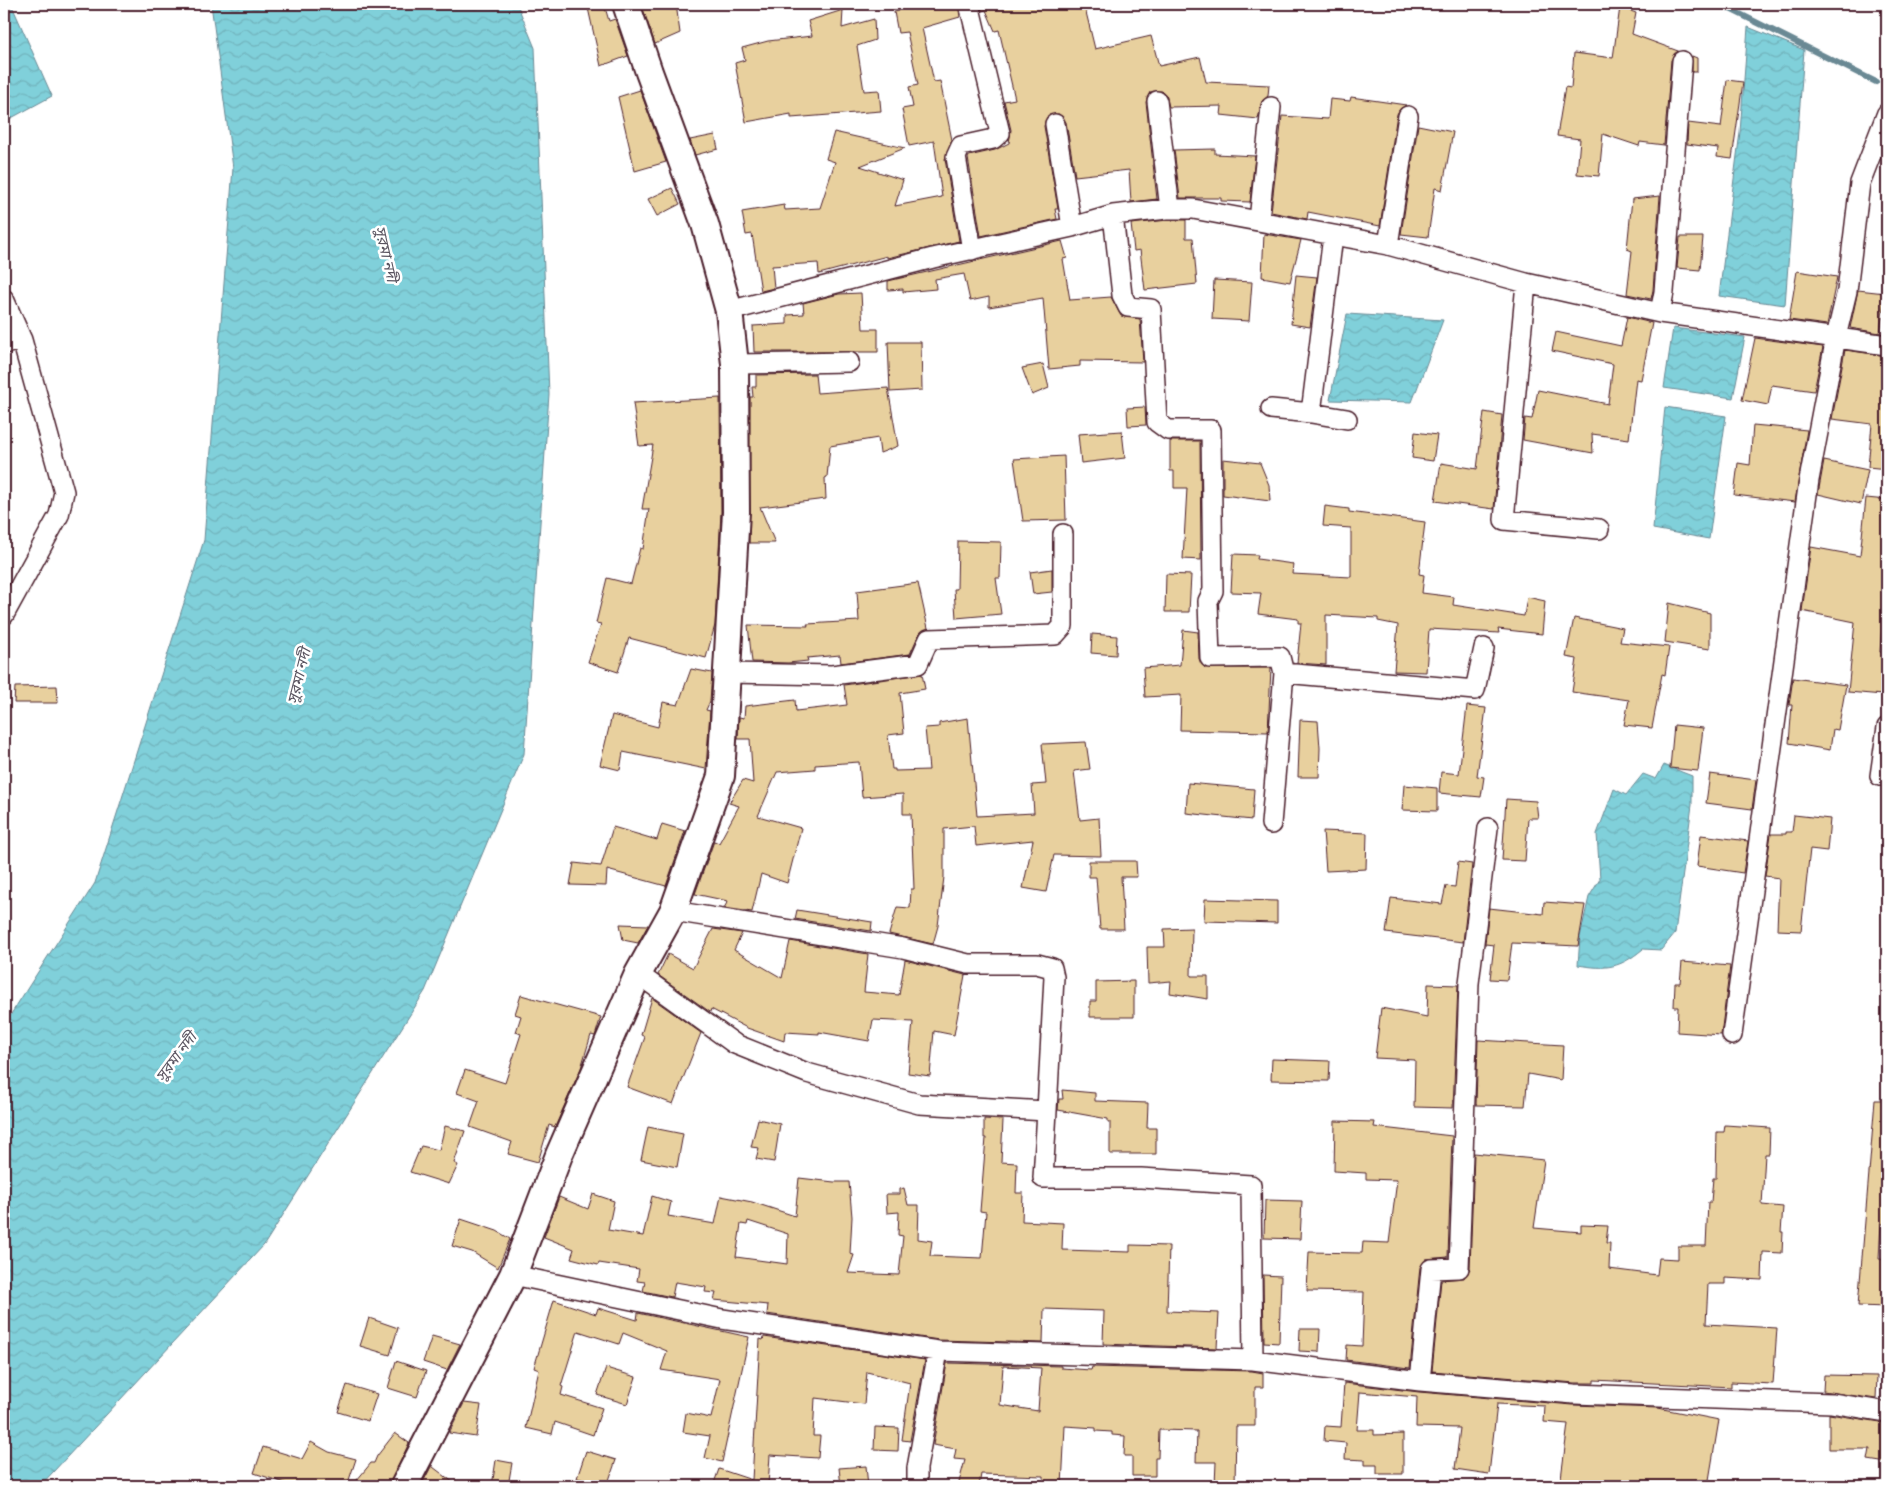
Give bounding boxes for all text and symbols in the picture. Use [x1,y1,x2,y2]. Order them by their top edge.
water label: সুরমা নদী [367,223,406,287]
water label: সুরমা নদী [280,642,319,707]
water label: সুরমা নদী [149,1024,205,1087]

